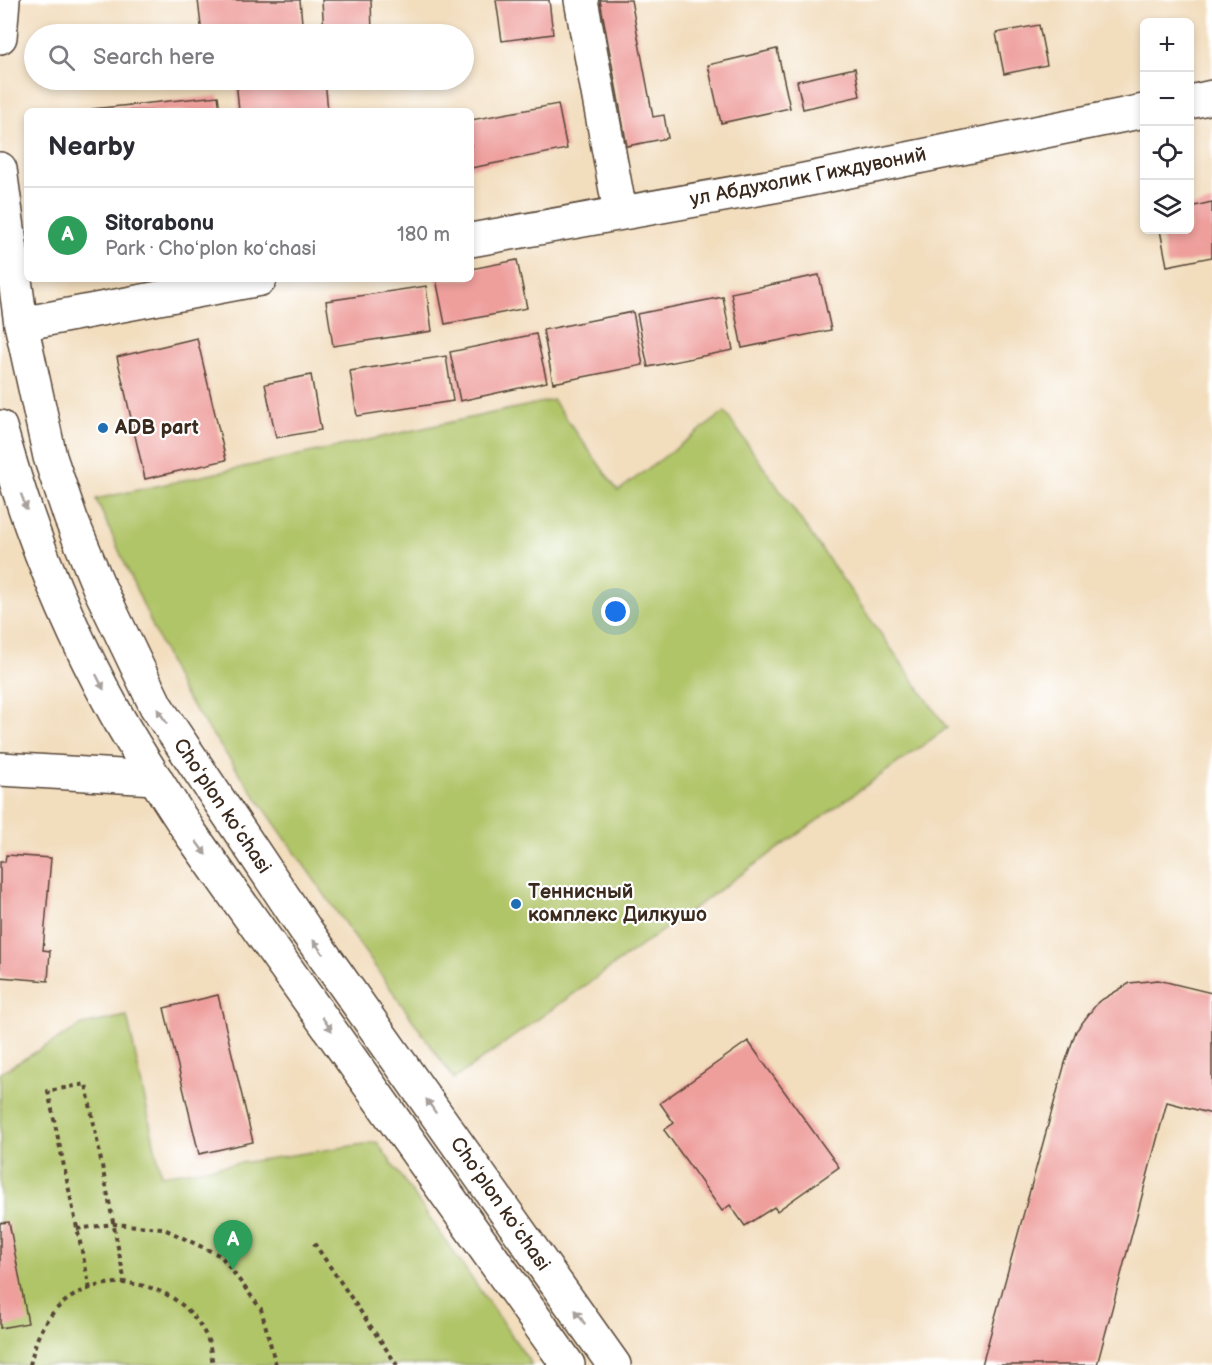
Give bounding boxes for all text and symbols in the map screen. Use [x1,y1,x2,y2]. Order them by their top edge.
map controls [1140,18,1194,234]
button: + [1140,18,1194,72]
search box [24,24,474,90]
icon: search [45,41,78,74]
text: Search here [93,44,215,71]
button: − [1140,72,1194,126]
button: locate [1140,126,1194,180]
text: Nearby [48,132,135,163]
street label: ул Абдухолик Гиждувоний [688,142,928,212]
button: layers [1140,180,1194,234]
text: Sitorabonu [105,210,214,237]
text: A [61,223,74,247]
text: 180 m [397,223,450,247]
text: Park · Choʻplon koʻchasi [105,237,316,261]
place label: ADB part [114,416,199,440]
marker: ADB part [96,421,110,435]
one-way arrow [19,493,29,511]
your location [601,597,630,626]
one-way arrow [95,673,104,690]
one-way arrow [157,708,168,724]
street label: Choʻplon koʻchasi [168,734,276,878]
one-way arrow [195,839,207,855]
place label: Теннисный комплекс Дилкушо [528,880,707,927]
marker: Теннисный комплекс Дилкушо [509,897,523,911]
one-way arrow [312,940,324,956]
one-way arrow [321,1015,333,1031]
one-way arrow [425,1099,437,1115]
street label: Choʻplon koʻchasi [445,1132,555,1276]
pin: A [214,1220,252,1270]
one-way arrow [574,1310,586,1326]

